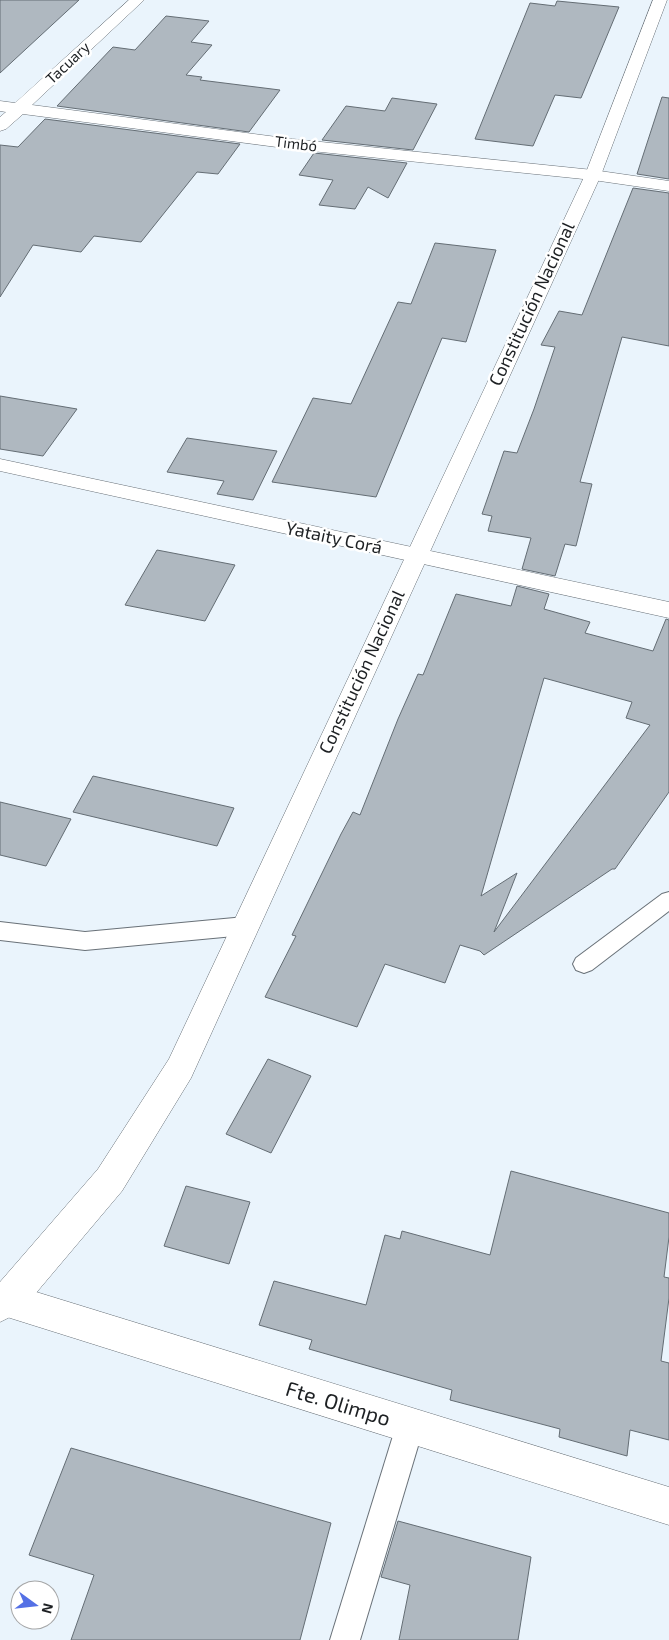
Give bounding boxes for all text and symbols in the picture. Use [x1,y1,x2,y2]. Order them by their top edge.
street label: Tacuary [42,37,93,87]
street label: Timbó [274,131,318,155]
street label: Constitución Nacional [483,218,579,389]
street label: Yataity Corá [284,516,384,558]
street label: Constitución Nacional [313,586,409,757]
street label: Fte. Olimpo [283,1375,394,1430]
north arrow [10,1580,60,1630]
text: N [39,1601,58,1616]

